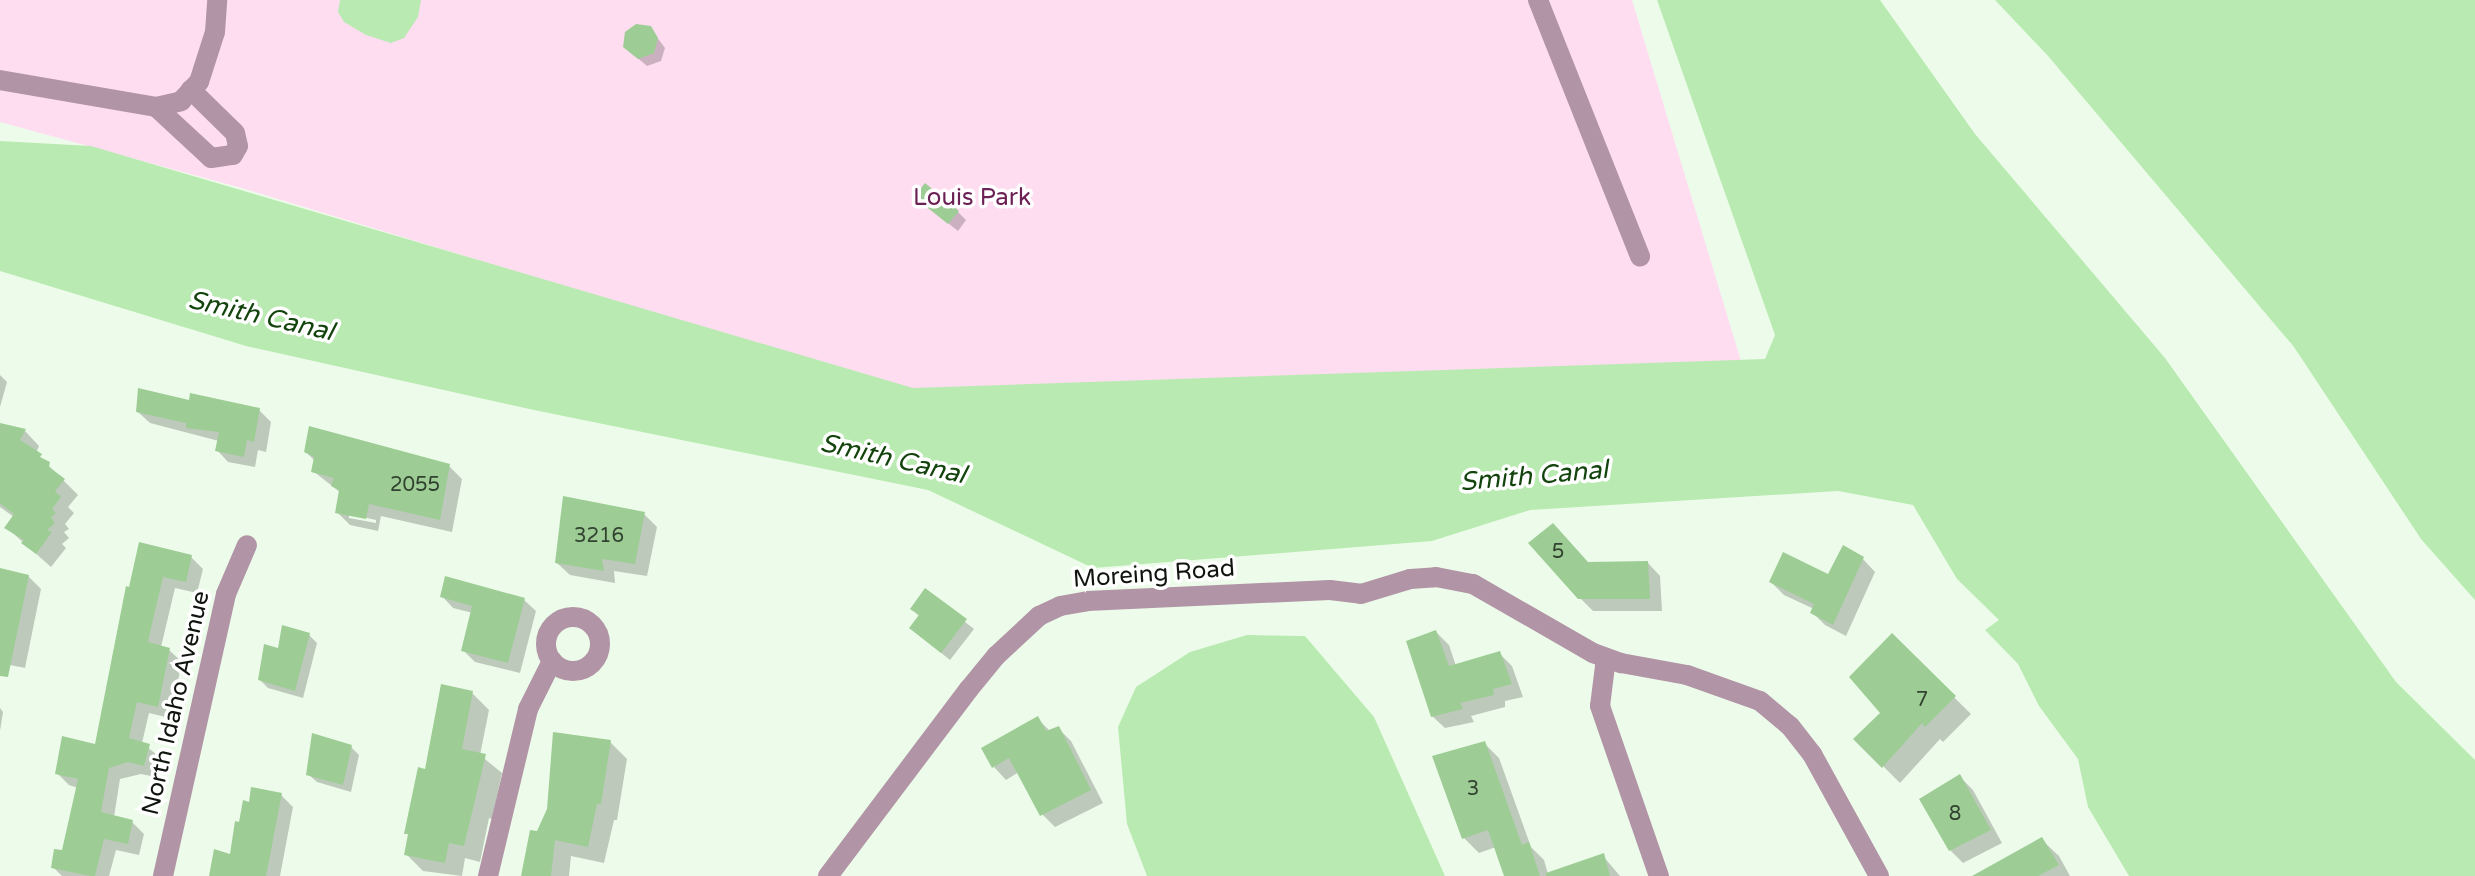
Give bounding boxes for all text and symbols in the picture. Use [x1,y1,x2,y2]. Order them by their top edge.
park label: Louis Park [913,184,1031,212]
water label: Smith Canal [185,284,337,348]
water label: Smith Canal [817,427,969,491]
water label: Smith Canal [1459,454,1609,498]
house number: 2055 [390,473,440,497]
house number: 3216 [574,524,624,548]
house number: 5 [1552,540,1564,564]
street label: Moreing Road [1072,554,1236,594]
street label: North Idaho Avenue [136,588,216,818]
house number: 7 [1916,688,1928,712]
house number: 3 [1467,777,1479,801]
house number: 8 [1949,802,1961,826]

